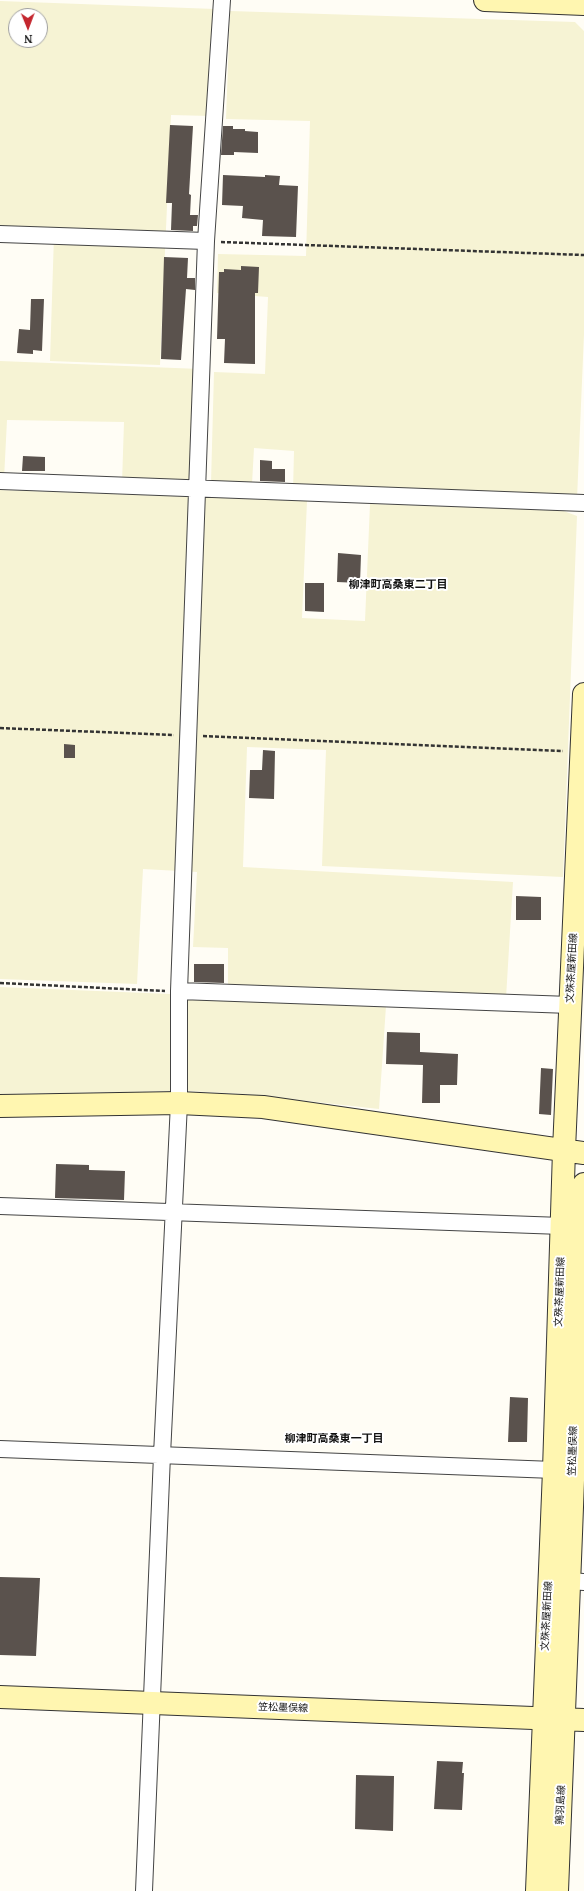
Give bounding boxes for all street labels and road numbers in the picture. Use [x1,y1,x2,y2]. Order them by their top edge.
street label: 文殊茶屋新田線 [564,933,580,1003]
street label: 文殊茶屋新田線 [553,1257,567,1327]
street label: 笠松墨俣線 [566,1426,580,1476]
street label: 文殊茶屋新田線 [539,1581,555,1651]
street label: 笠松墨俣線 [258,1701,308,1715]
street label: 鶉羽島線 [554,1785,568,1825]

